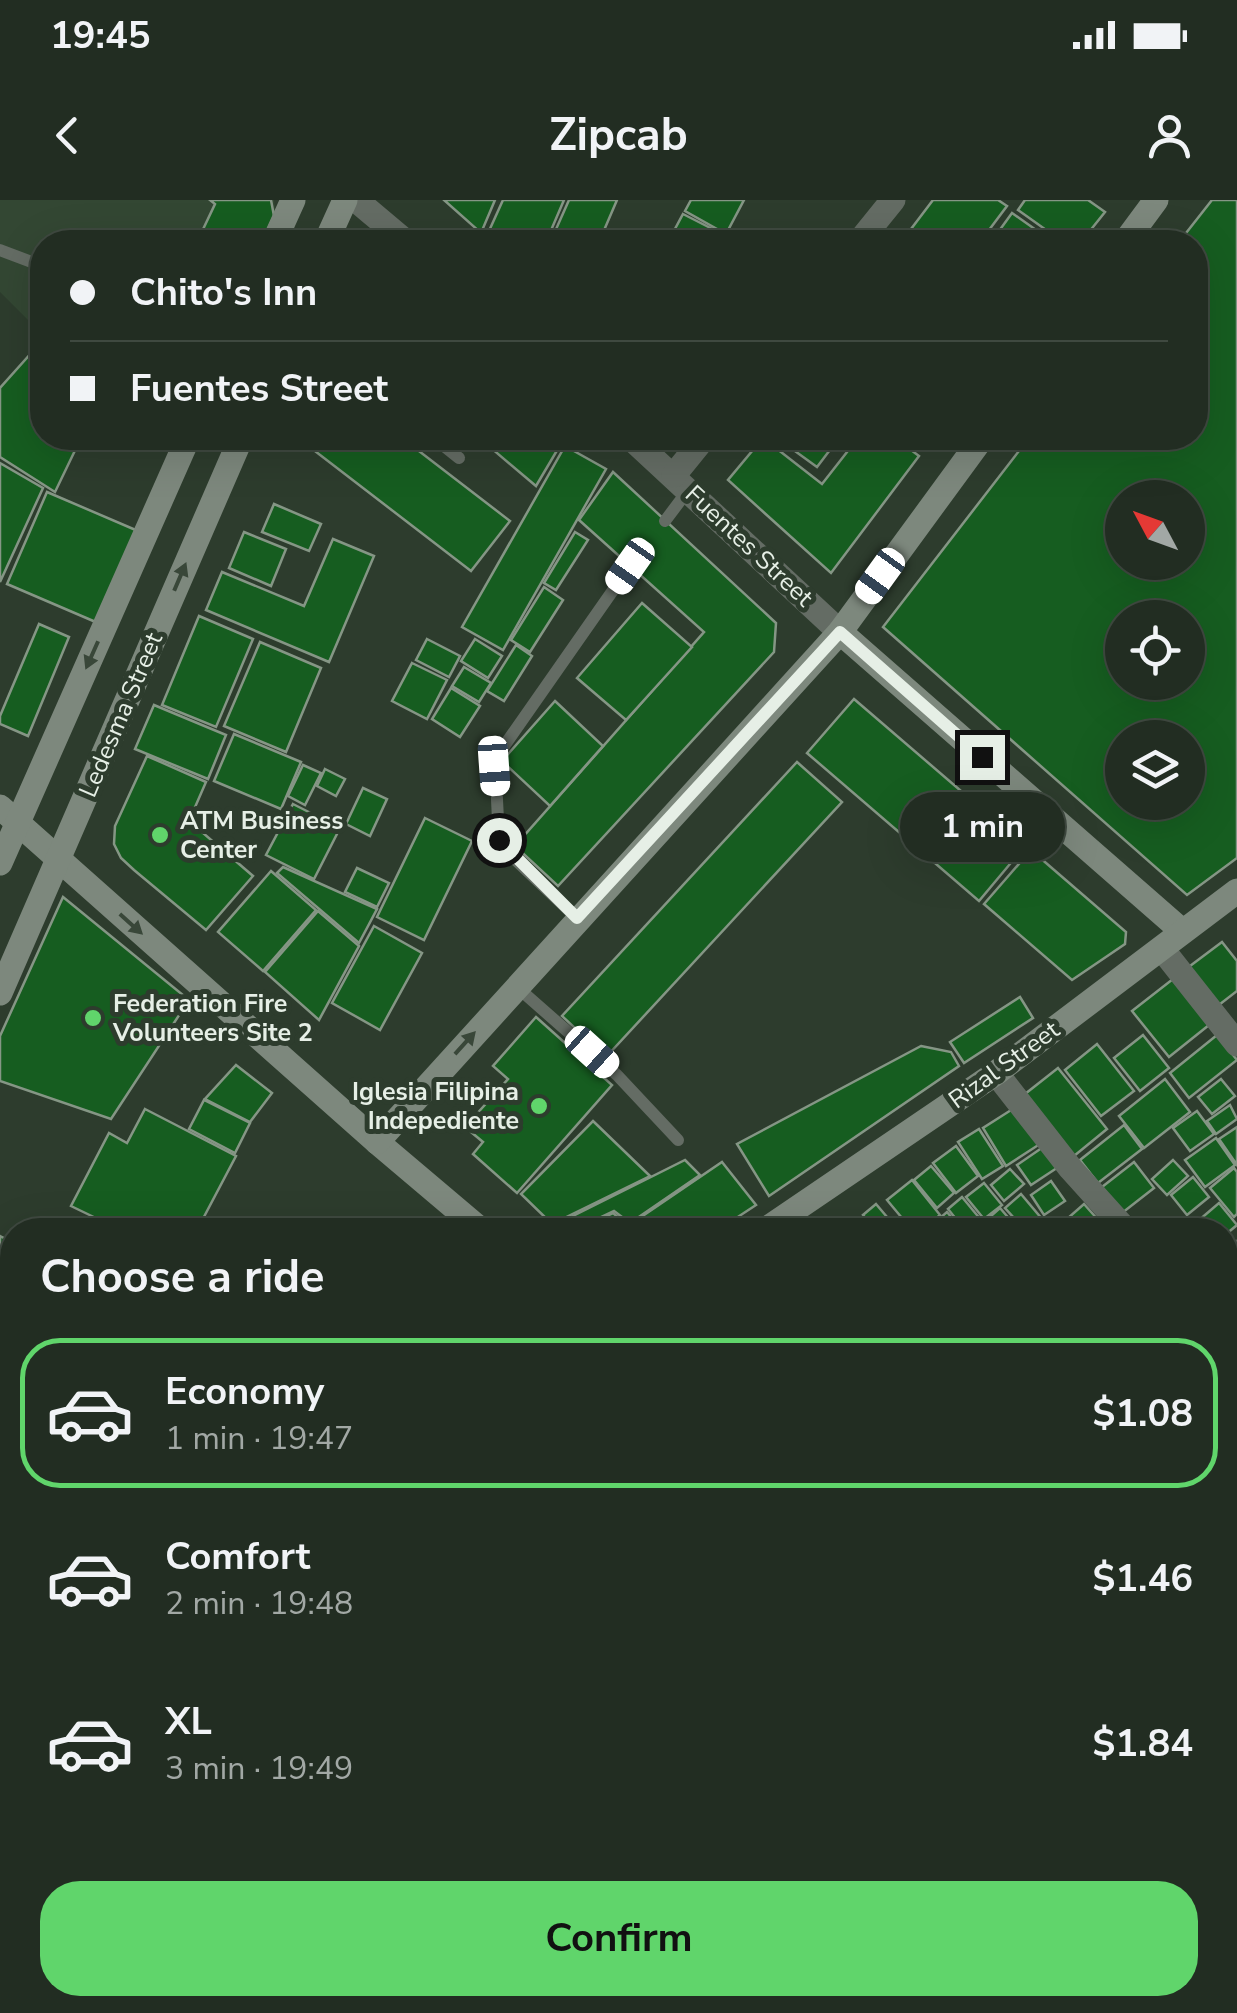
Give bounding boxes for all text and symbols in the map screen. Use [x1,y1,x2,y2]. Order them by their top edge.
text: 19:45 [50,10,151,61]
text: Zipcab [549,105,688,166]
icon: back [40,108,95,163]
icon: person [1142,108,1197,163]
text: Chito's Inn [130,267,317,318]
text: Fuentes Street [130,363,388,414]
street label: Fuentes Street [678,478,821,614]
north arrow [1105,480,1205,580]
map controls [1105,480,1205,820]
car [601,533,659,599]
car [850,543,910,609]
one-way arrow [172,562,188,592]
button: locate [1105,600,1205,700]
street label: Ledesma Street [71,627,171,803]
one-way arrow [84,640,100,670]
button: layers [1105,720,1205,820]
car [477,735,511,797]
route end [960,735,1005,780]
callout: 1 min [900,792,1064,862]
place label: ATM Business Center [180,804,343,867]
text: 1 min [941,805,1024,848]
route start [477,818,522,863]
marker: ATM Business Center [149,824,171,846]
one-way arrow [118,913,143,935]
place label: Federation Fire Volunteers Site 2 [112,987,313,1050]
marker: Federation Fire Volunteers Site 2 [82,1007,104,1029]
street label: Rizal Street [942,1013,1066,1117]
car [560,1021,624,1083]
one-way arrow [453,1030,475,1055]
place label: Iglesia Filipina Indepediente [352,1075,519,1138]
marker: Iglesia Filipina Indepediente [528,1095,550,1117]
text: Choose a ride [40,1247,325,1308]
text: Economy [165,1366,324,1417]
icon: car [45,1368,135,1458]
text: $1.08 [1092,1388,1193,1439]
text: 1 min · 19:47 [165,1417,353,1460]
text: Comfort [165,1531,310,1582]
icon: car [45,1533,135,1623]
text: $1.46 [1092,1553,1193,1604]
text: 2 min · 19:48 [165,1582,353,1625]
text: XL [165,1696,212,1747]
icon: car [45,1698,135,1788]
text: $1.84 [1092,1718,1193,1769]
text: 3 min · 19:49 [165,1747,353,1790]
button: Confirm [40,1881,1198,1996]

